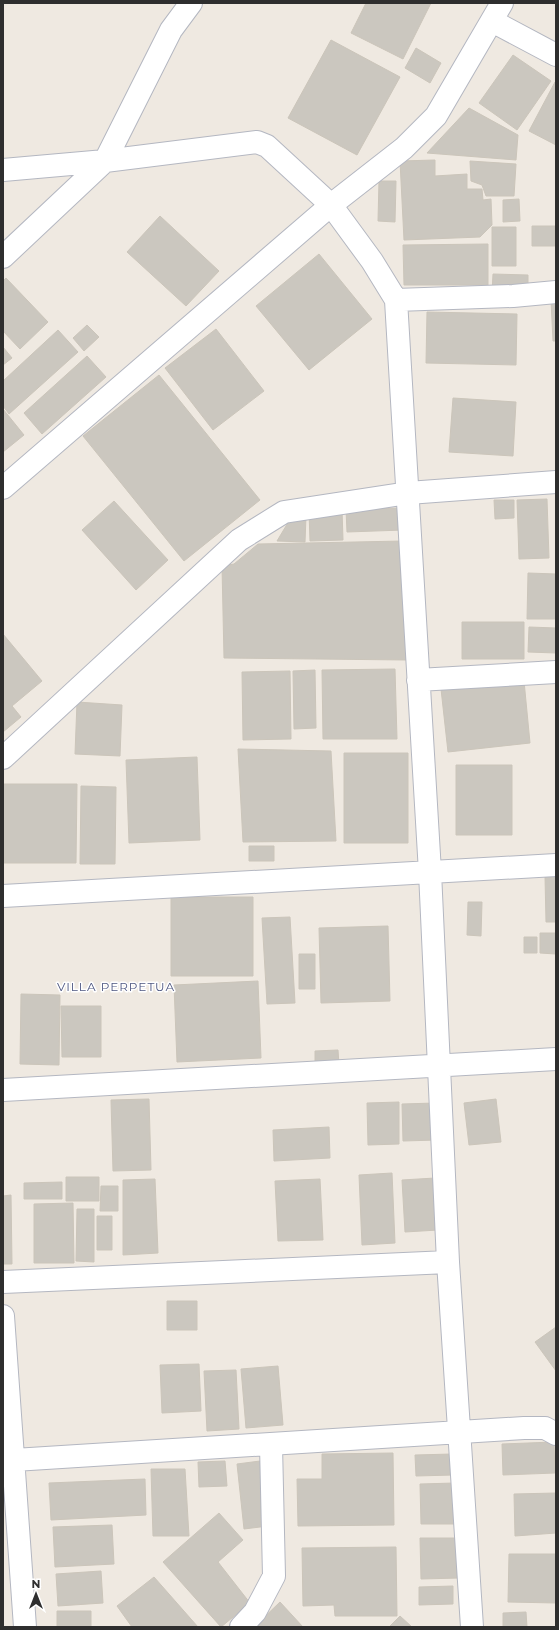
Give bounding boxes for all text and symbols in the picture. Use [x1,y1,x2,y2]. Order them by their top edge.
district label: VILLA PERPETUA [57,979,175,994]
north arrow [16,1574,56,1614]
text: N [32,1577,40,1591]

